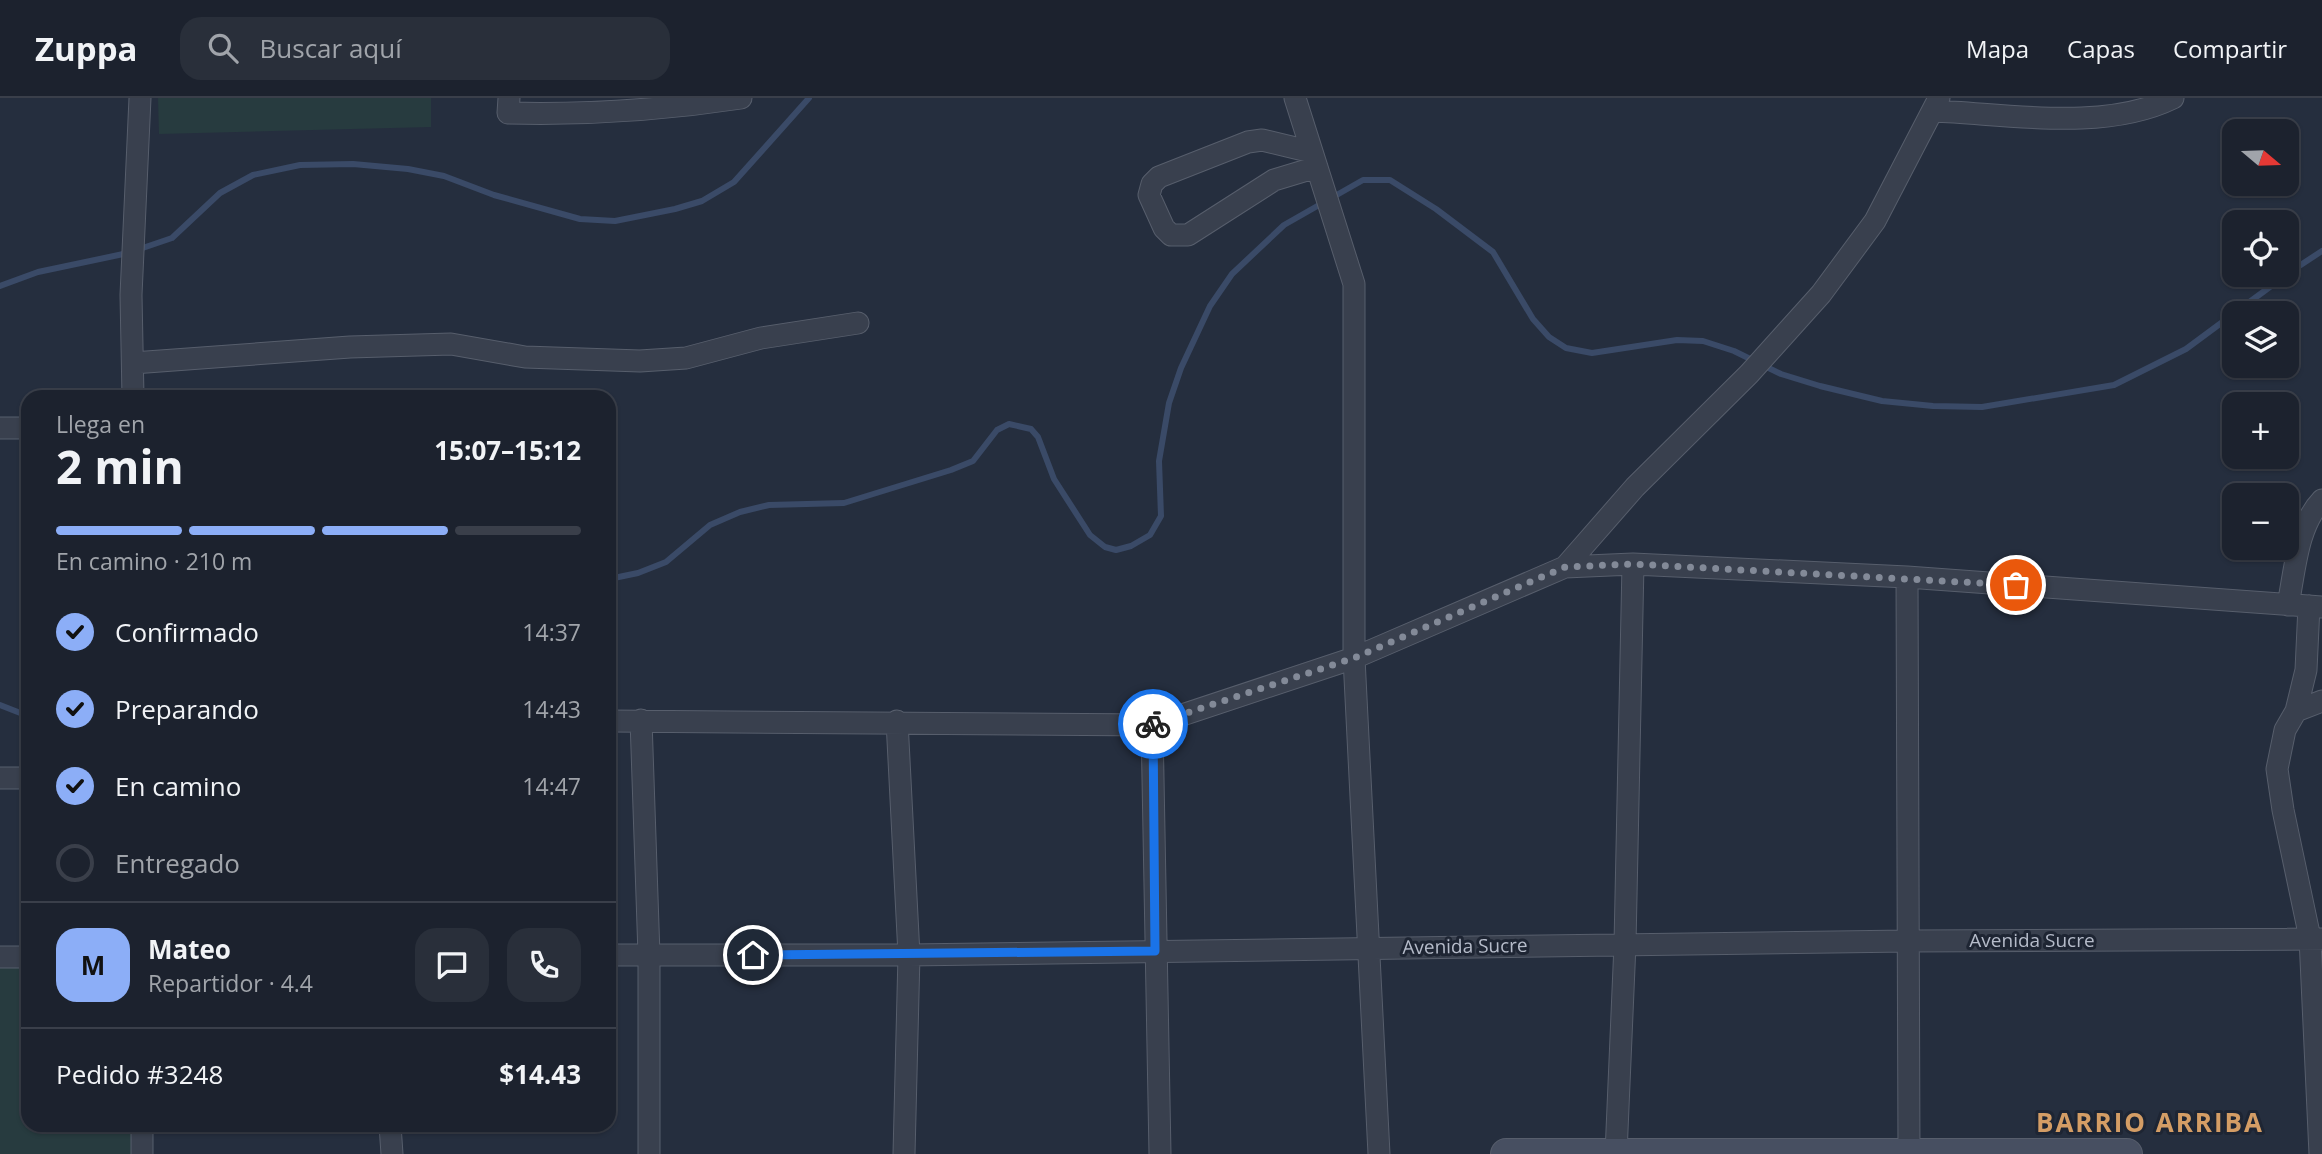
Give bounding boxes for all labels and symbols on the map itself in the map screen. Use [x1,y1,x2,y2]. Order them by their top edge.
north arrow [2222,119,2300,196]
pin [1986,555,2046,615]
courier [1118,689,1188,759]
pin [723,925,783,985]
street label: Avenida Sucre [1969,927,2095,953]
street label: Avenida Sucre [1402,932,1528,960]
district label: BARRIO ARRIBA [2036,1104,2264,1140]

